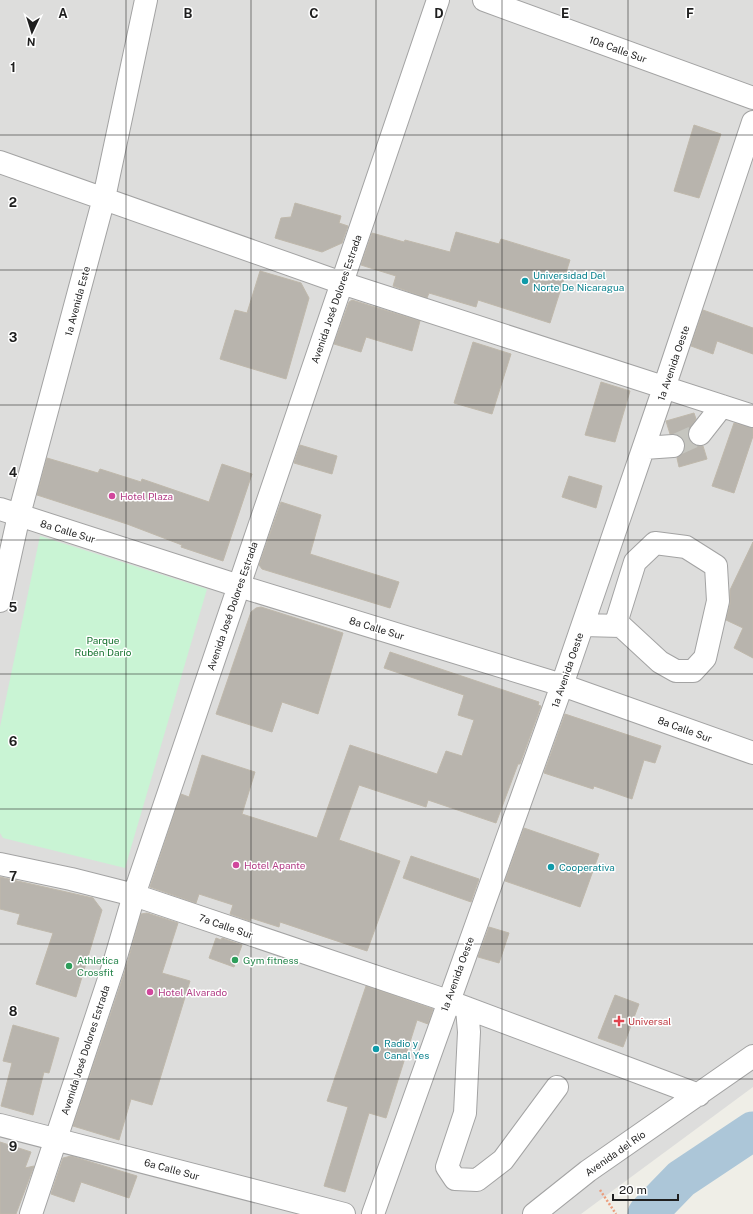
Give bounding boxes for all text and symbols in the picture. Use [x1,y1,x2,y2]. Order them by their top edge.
text: A [58,6,68,21]
text: B [184,6,193,21]
text: C [309,6,319,21]
text: D [434,6,444,21]
text: E [561,6,569,21]
text: F [686,6,694,21]
north arrow [12,12,52,52]
street label: 10a Calle Sur [587,33,649,65]
text: N [27,36,36,48]
text: 1 [10,60,16,75]
text: 2 [9,195,17,210]
street label: Avenida José Dolores Estrada [308,233,364,365]
street label: 1a Avenida Este [62,264,92,337]
place label: Universidad Del Norte De Nicaragua [533,269,624,293]
marker: Universidad Del Norte De Nicaragua [520,276,530,286]
street label: 1a Avenida Oeste [655,324,692,402]
text: 3 [9,330,18,345]
text: 4 [9,465,18,480]
place label: Hotel Plaza [120,490,173,502]
marker: Hotel Plaza [107,491,117,501]
street label: 8a Calle Sur [39,517,97,545]
street label: Avenida José Dolores Estrada [204,540,260,672]
text: 5 [9,600,18,615]
street label: 8a Calle Sur [348,614,406,642]
street label: 1a Avenida Oeste [549,631,586,709]
park label: Parque Rubén Darío [75,634,132,658]
street label: 8a Calle Sur [656,714,714,744]
text: 6 [9,734,18,749]
place label: Hotel Apante [244,859,306,871]
marker: Hotel Apante [231,860,241,870]
place label: Cooperativa [559,861,615,873]
marker: Cooperativa [546,862,556,872]
text: 7 [9,869,17,884]
street label: 7a Calle Sur [197,911,255,941]
street label: 1a Avenida Oeste [438,935,476,1013]
place label: Athletica Crossfit [77,954,119,978]
place label: Gym fitness [243,954,299,966]
marker: Gym fitness [230,955,240,965]
marker: Athletica Crossfit [64,961,74,971]
street label: Avenida José Dolores Estrada [58,984,112,1116]
place label: Hotel Alvarado [158,986,228,998]
marker: Hotel Alvarado [145,987,155,997]
text: 8 [9,1004,18,1019]
marker: Universal [613,1015,625,1027]
place label: Universal [628,1015,671,1027]
place label: Radio y Canal Yes [384,1037,429,1061]
marker: Radio y Canal Yes [371,1044,381,1054]
street label: Avenida del Río [582,1128,648,1178]
text: 9 [9,1139,17,1154]
street label: 6a Calle Sur [143,1156,201,1182]
scale bar [613,1176,678,1202]
text: 20 m [619,1183,647,1197]

